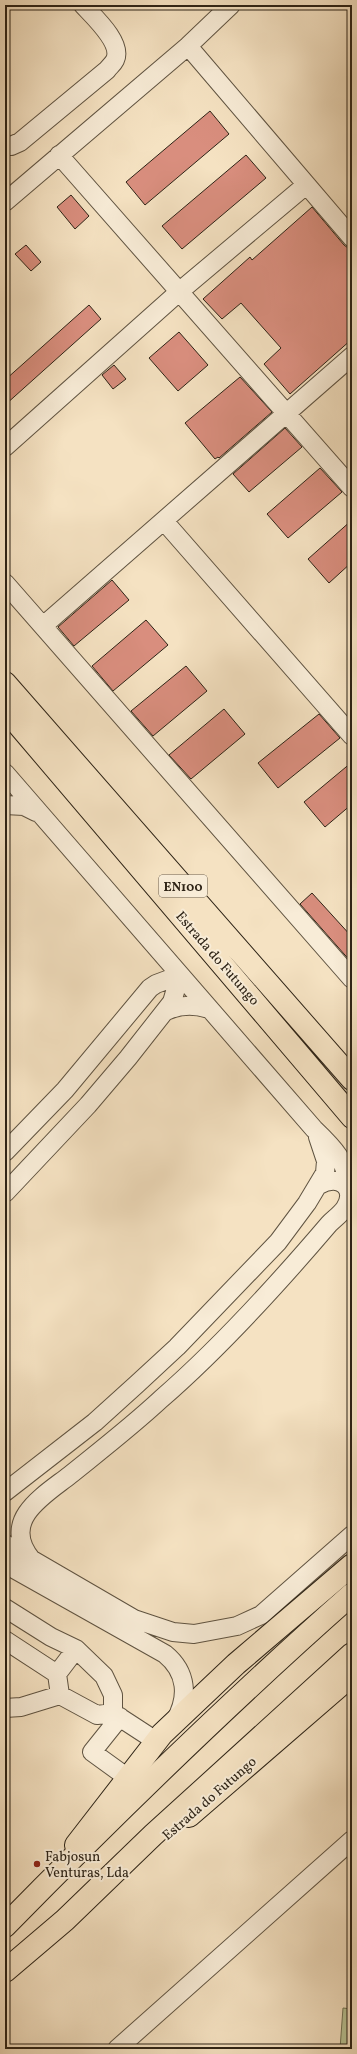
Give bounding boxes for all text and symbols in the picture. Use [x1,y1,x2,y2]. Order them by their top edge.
road number: EN100 [159,875,207,897]
street label: Estrada do Futungo [171,908,263,1010]
street label: Estrada do Futungo [159,1753,261,1845]
place label: Fabjosun Venturas, Lda [45,1848,129,1883]
marker: Fabjosun Venturas, Lda [32,1859,42,1869]

